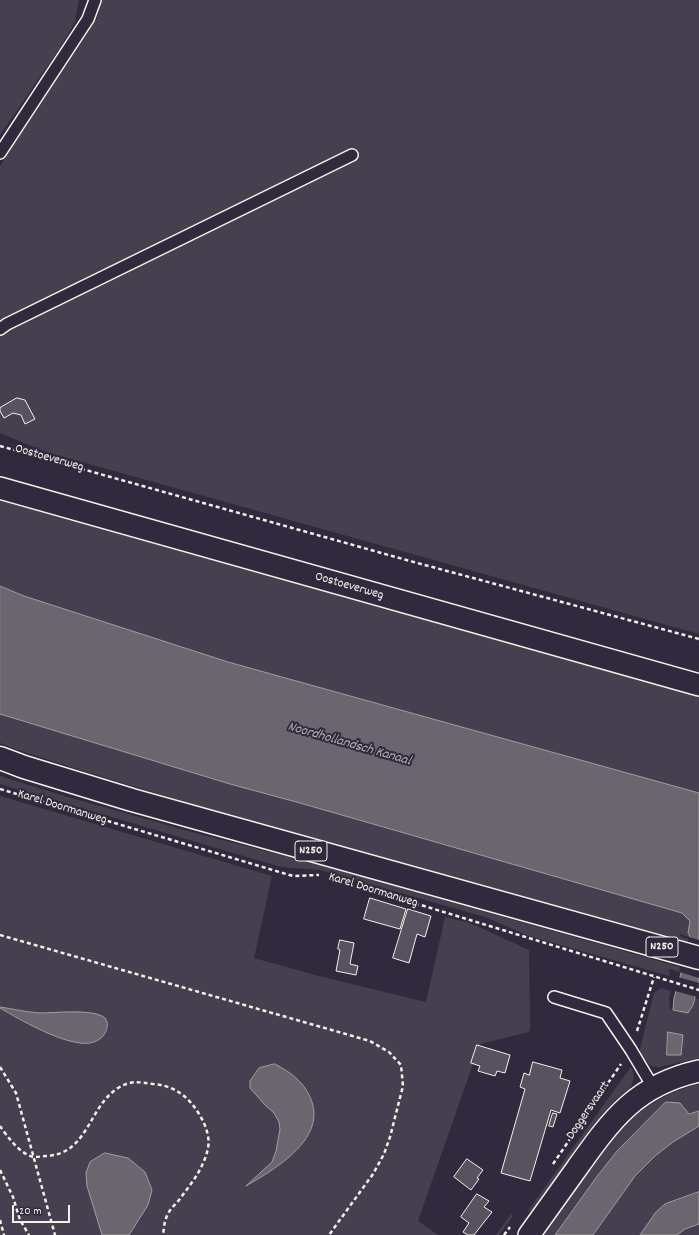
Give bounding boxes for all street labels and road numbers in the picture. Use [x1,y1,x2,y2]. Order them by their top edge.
street label: Oostoeverweg [13,442,85,476]
street label: Oostoeverweg [313,570,385,604]
street label: Karel Doormanweg [15,787,109,829]
road number: N250 [295,841,327,861]
street label: Karel Doormanweg [326,870,420,912]
road number: N250 [646,937,678,957]
street label: Doggersvaart [564,1079,614,1143]

